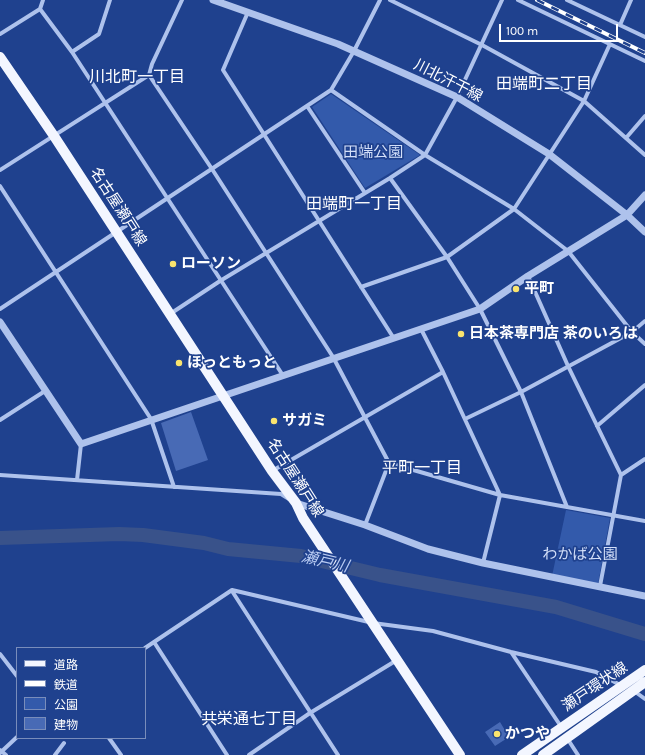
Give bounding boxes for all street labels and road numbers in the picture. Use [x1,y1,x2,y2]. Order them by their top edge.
street label: 川北汗干線 [411,56,485,106]
street label: 名古屋瀬戸線 [86,164,150,250]
street label: 名古屋瀬戸線 [263,435,327,521]
street label: 瀬戸環状線 [559,659,631,715]

